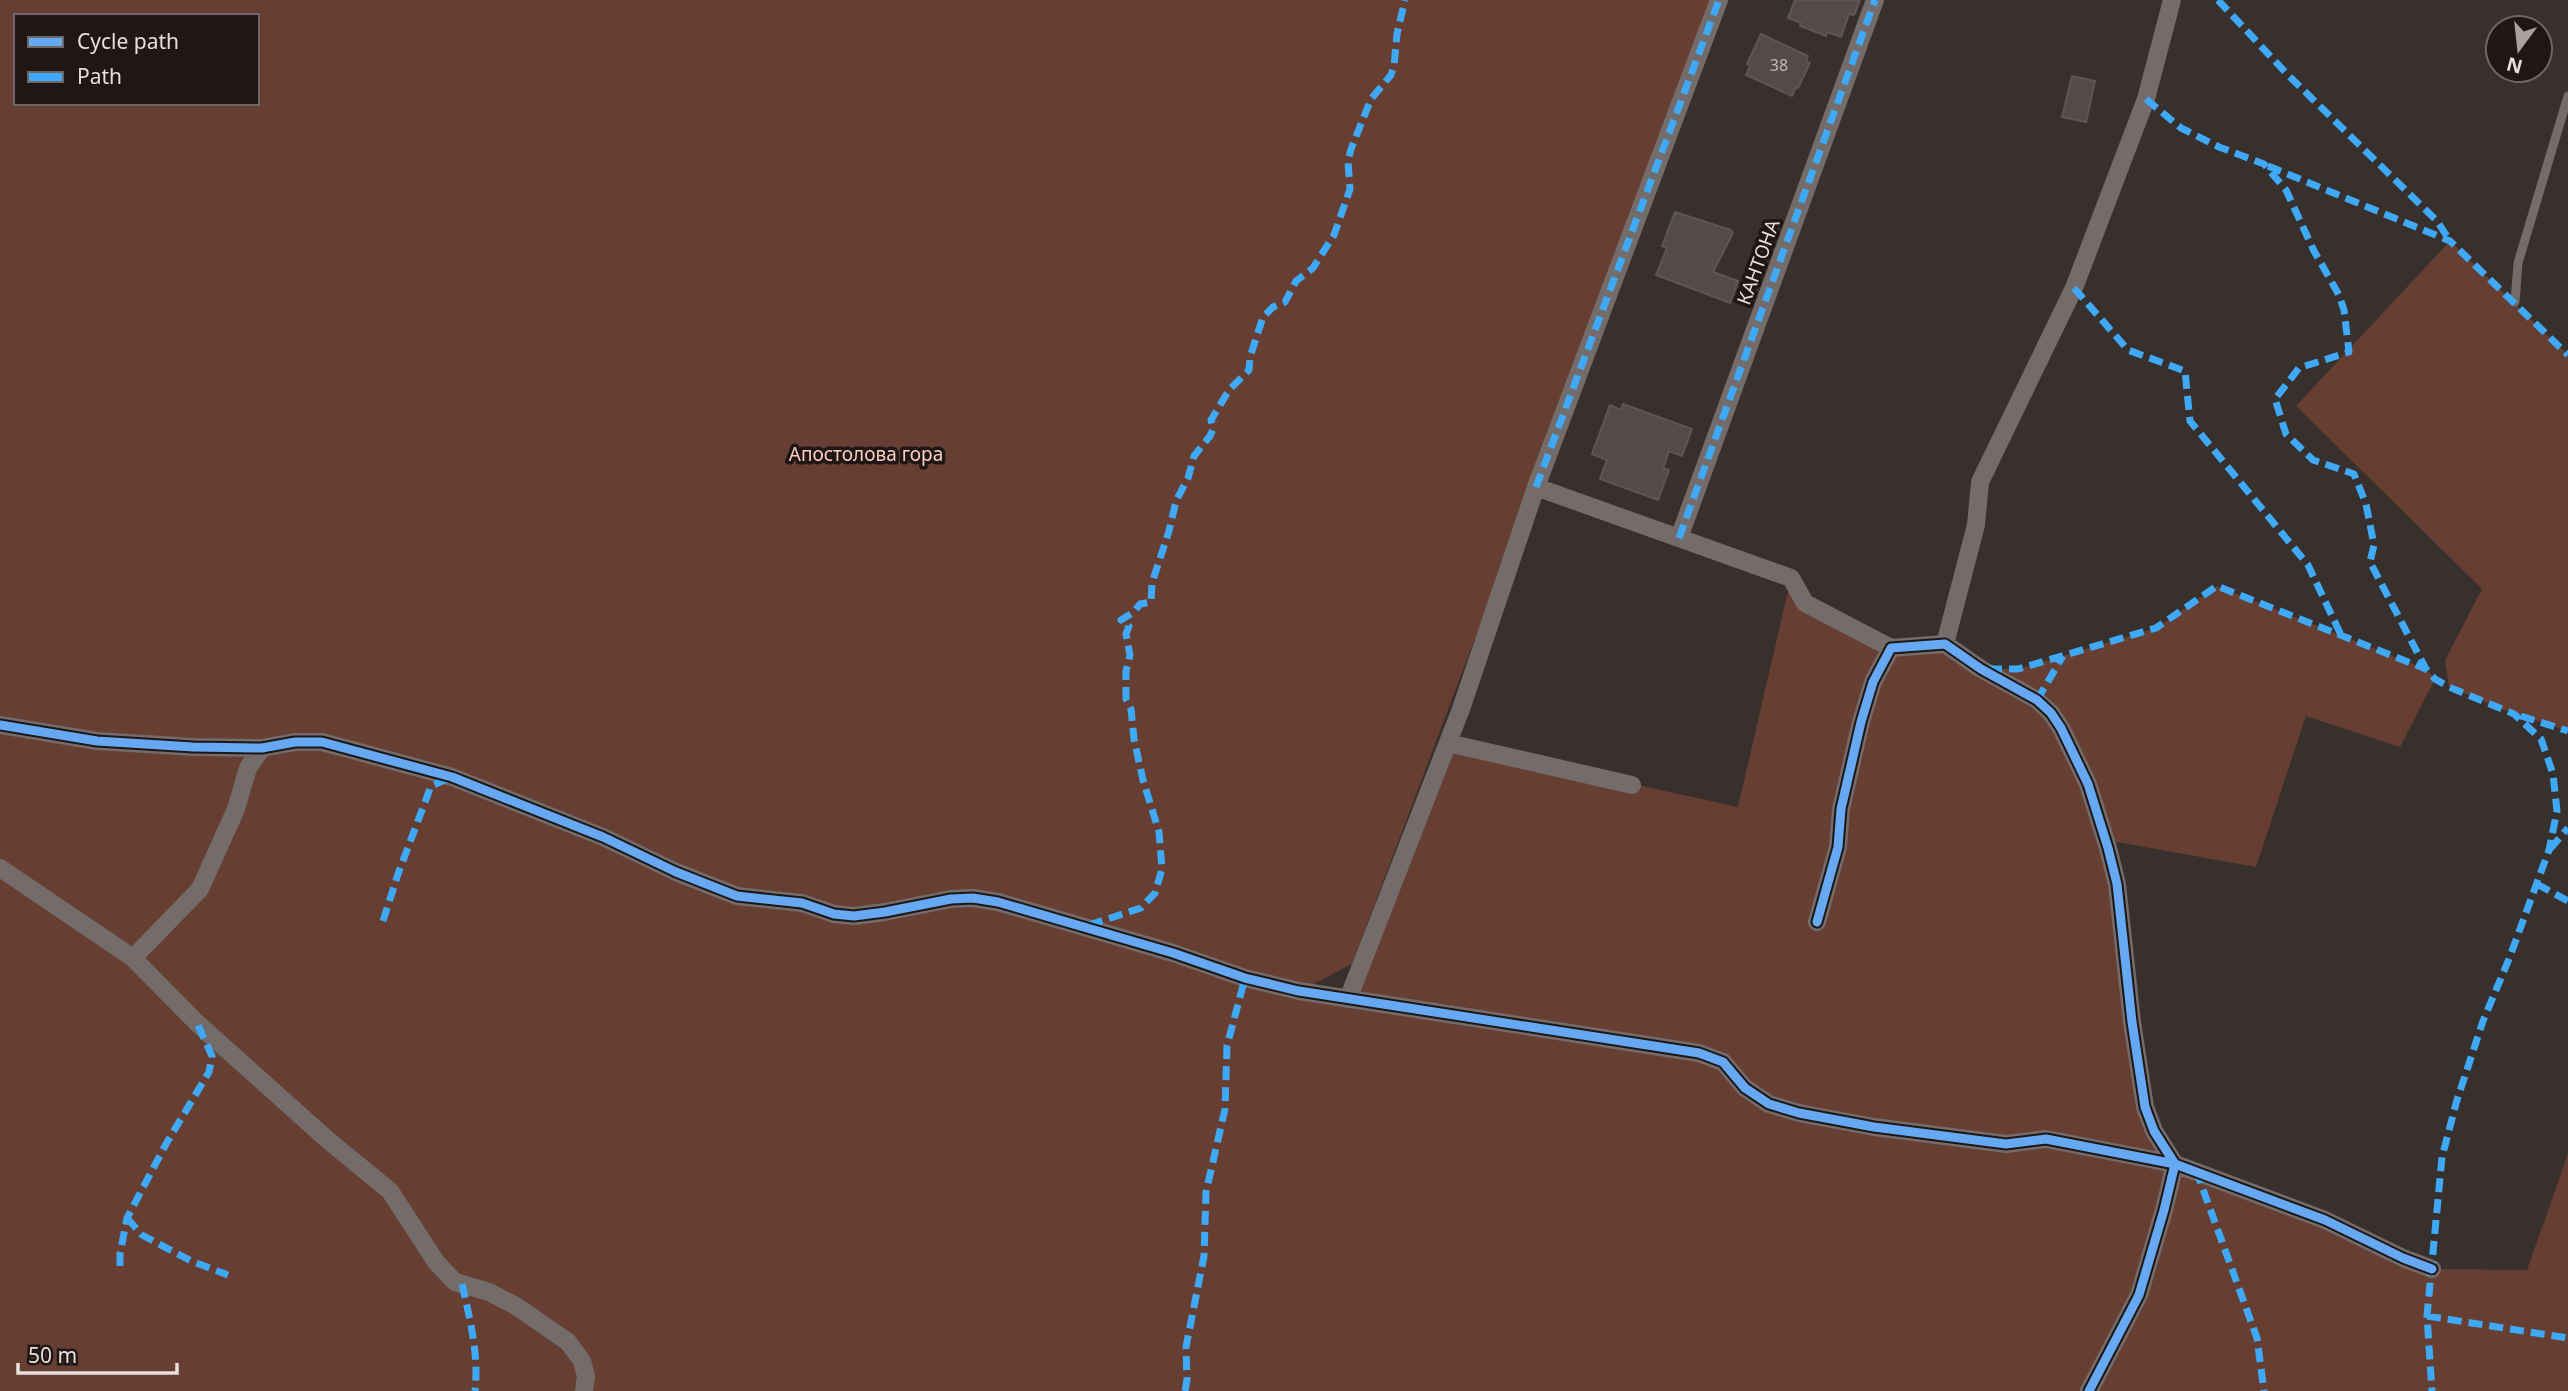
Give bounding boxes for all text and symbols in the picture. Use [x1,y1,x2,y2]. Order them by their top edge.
legend [14,14,259,105]
north arrow [2484,14,2554,84]
text: Cycle path [77,27,179,55]
text: N [2504,51,2525,80]
house number: 38 [1770,54,1788,76]
text: Path [77,62,122,90]
street label: КАНТОНА [1731,215,1786,308]
park label: Апостолова гора [789,441,943,467]
scale bar [18,1332,177,1376]
text: 50 m [28,1341,77,1369]

